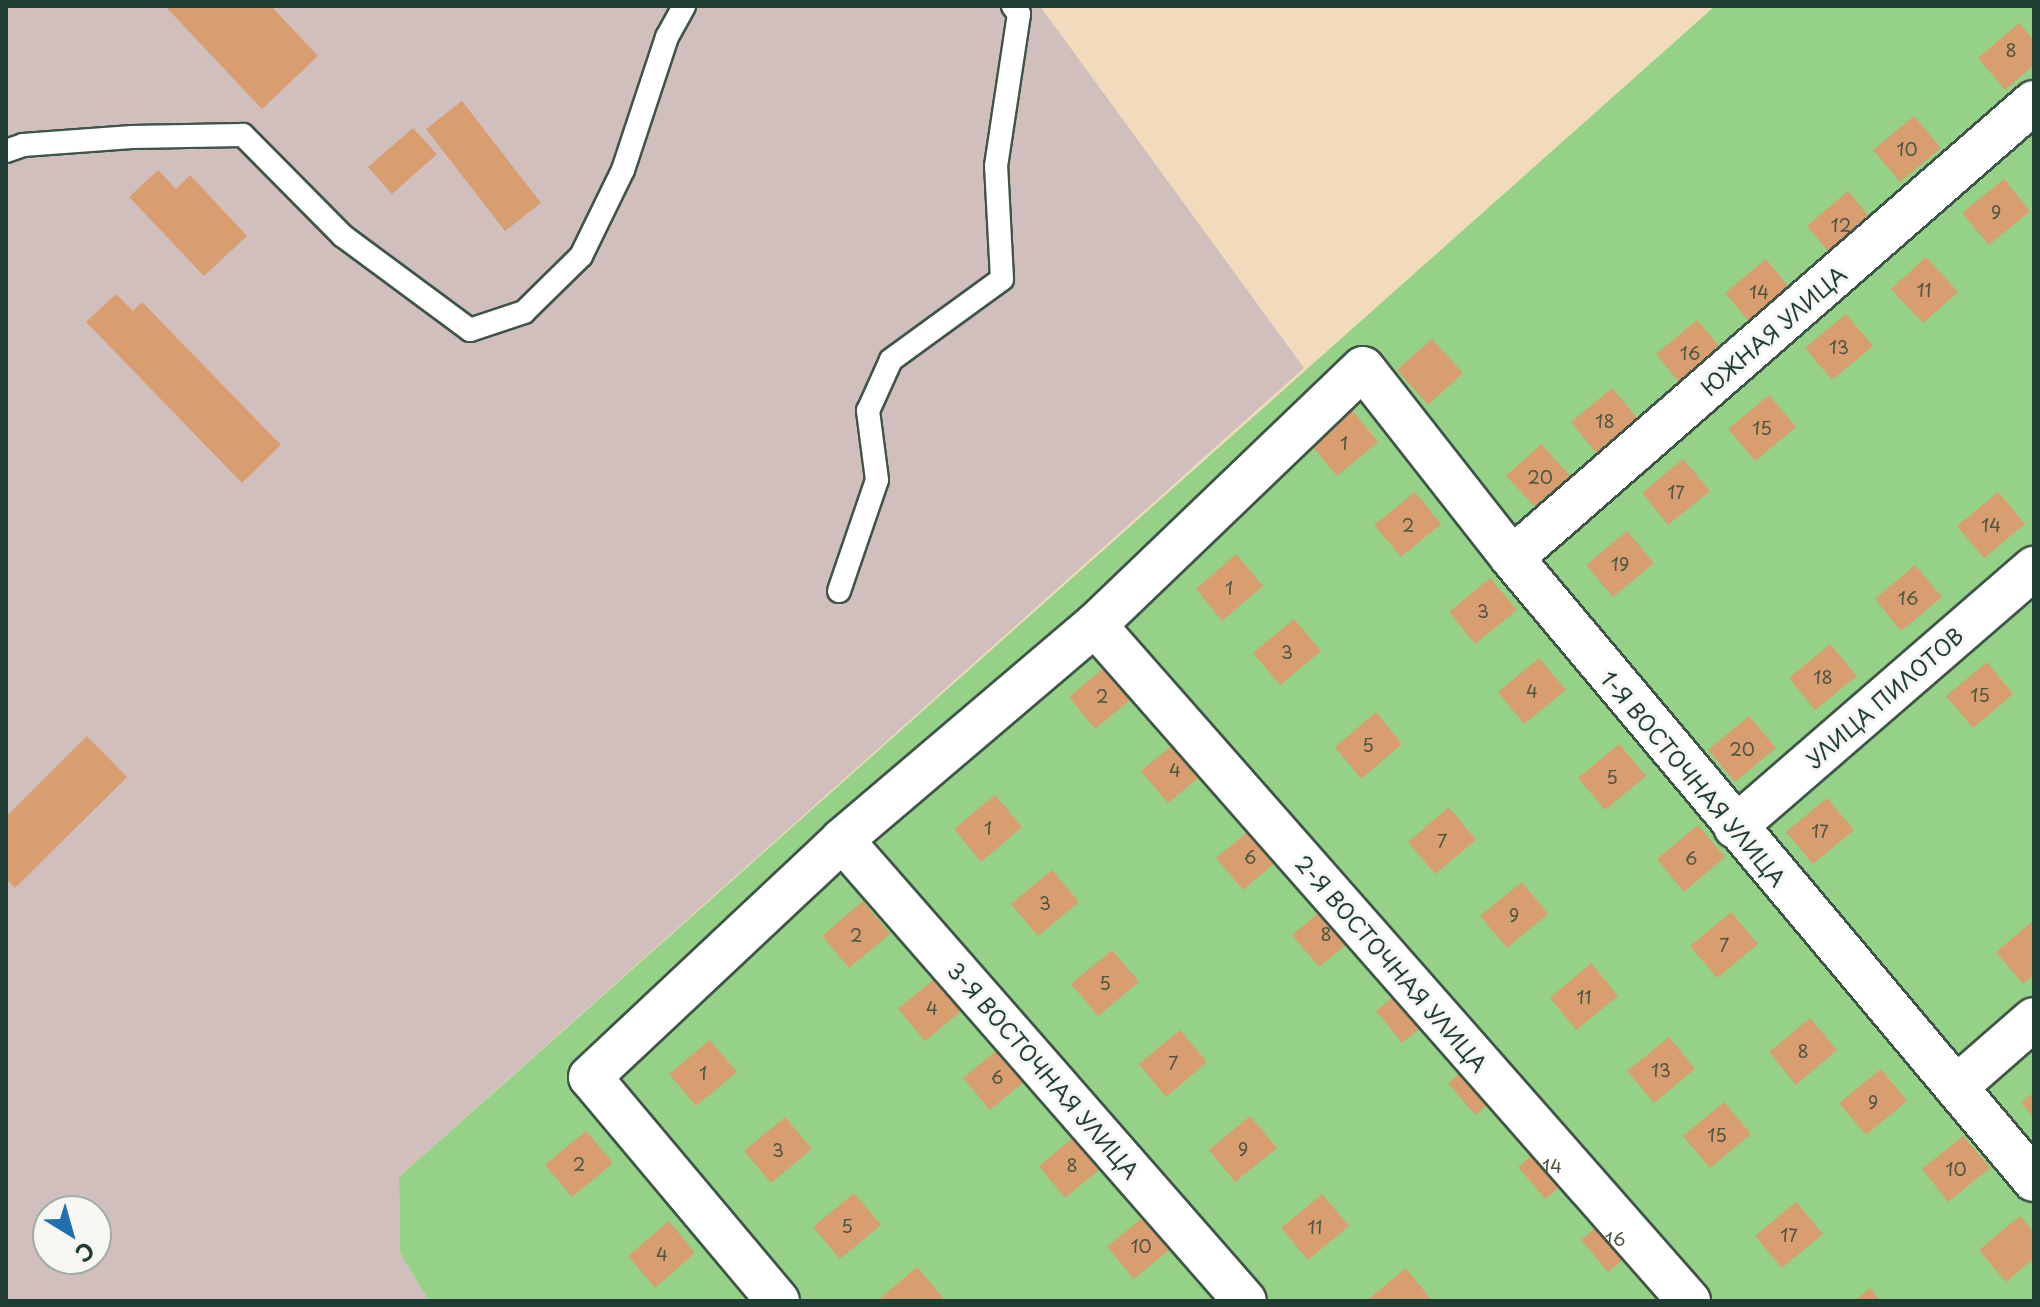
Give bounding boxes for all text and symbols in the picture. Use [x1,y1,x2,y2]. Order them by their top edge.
house number: 8 [2005,39,2017,61]
house number: 10 [1896,138,1918,160]
house number: 9 [1991,201,2001,223]
house number: 12 [1831,214,1851,236]
street label: ЮЖНАЯ УЛИЦА [1695,260,1851,400]
house number: 11 [1916,279,1932,301]
house number: 14 [1749,281,1769,303]
house number: 13 [1829,336,1849,358]
house number: 16 [1680,342,1700,364]
house number: 18 [1595,410,1615,432]
house number: 15 [1752,417,1772,439]
house number: 1 [1340,432,1348,454]
house number: 20 [1527,466,1553,488]
house number: 17 [1667,481,1685,503]
house number: 2 [1402,514,1414,536]
house number: 14 [1981,514,2001,536]
house number: 19 [1611,553,1629,575]
house number: 1 [1225,577,1233,599]
house number: 16 [1898,587,1918,609]
house number: 3 [1477,600,1489,622]
street label: УЛИЦА ПИЛОТОВ [1799,621,1969,773]
house number: 3 [1281,641,1293,663]
street label: 1-Я ВОСТОЧНАЯ УЛИЦА [1596,664,1792,892]
house number: 18 [1813,666,1833,688]
house number: 4 [1526,680,1538,702]
house number: 15 [1970,684,1990,706]
house number: 2 [1096,685,1108,707]
house number: 5 [1362,734,1374,756]
house number: 20 [1729,738,1755,760]
house number: 4 [1169,759,1181,781]
house number: 5 [1606,766,1618,788]
house number: 1 [984,817,992,839]
house number: 17 [1811,820,1829,842]
house number: 7 [1437,830,1447,852]
house number: 6 [1244,846,1256,868]
house number: 6 [1685,847,1697,869]
street label: 2-Я ВОСТОЧНАЯ УЛИЦА [1290,849,1494,1077]
house number: 3 [1039,892,1051,914]
house number: 9 [1509,904,1519,926]
house number: 8 [1320,923,1332,945]
house number: 2 [850,924,862,946]
house number: 7 [1719,934,1729,956]
street label: 3-Я ВОСТОЧНАЯ УЛИЦА [942,956,1146,1184]
house number: 5 [1099,972,1111,994]
house number: 11 [1576,986,1592,1008]
house number: 4 [926,997,938,1019]
house number: 8 [1797,1040,1809,1062]
house number: 7 [1168,1052,1178,1074]
house number: 13 [1651,1059,1671,1081]
house number: 1 [699,1062,707,1084]
house number: 6 [991,1066,1003,1088]
house number: 9 [1868,1091,1878,1113]
house number: 15 [1707,1124,1727,1146]
house number: 9 [1238,1138,1248,1160]
house number: 3 [772,1139,784,1161]
house number: 2 [573,1153,585,1175]
house number: 8 [1066,1154,1078,1176]
house number: 14 [1542,1155,1562,1177]
house number: 10 [1945,1158,1967,1180]
north arrow [32,1195,112,1275]
house number: 5 [841,1215,853,1237]
house number: 11 [1307,1216,1323,1238]
house number: 17 [1780,1224,1798,1246]
house number: 16 [1605,1228,1625,1250]
text: С [69,1235,102,1271]
house number: 10 [1130,1235,1152,1257]
house number: 4 [656,1243,668,1265]

